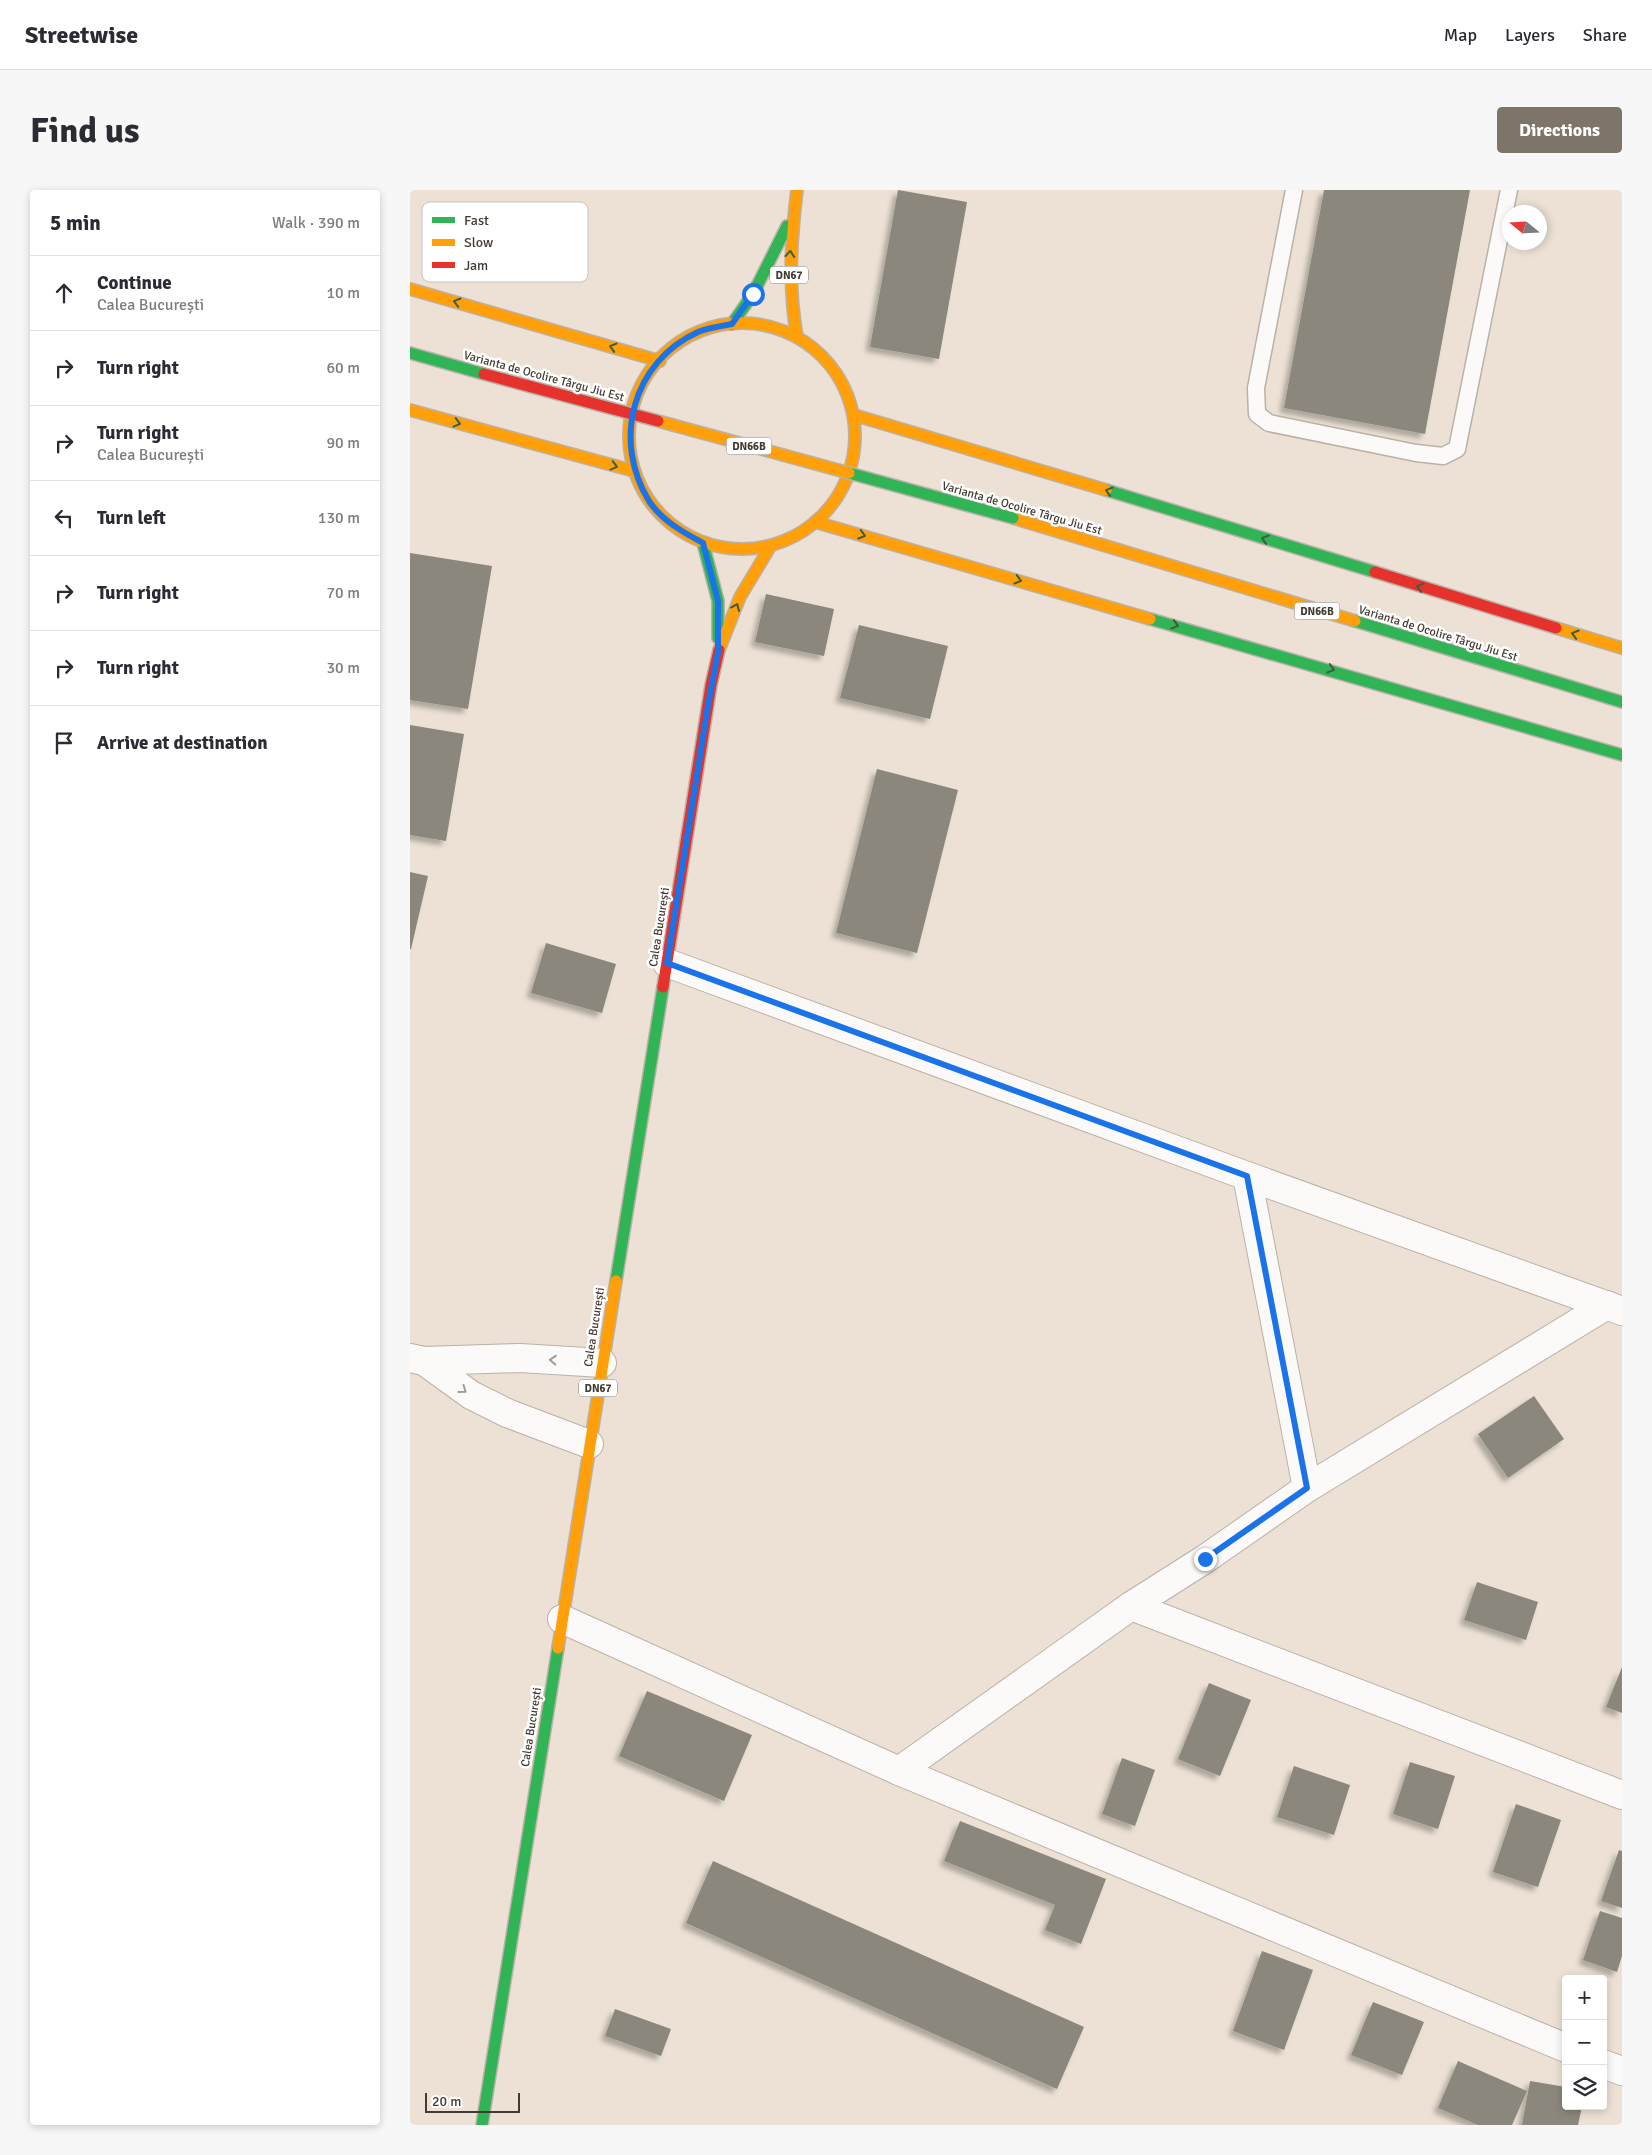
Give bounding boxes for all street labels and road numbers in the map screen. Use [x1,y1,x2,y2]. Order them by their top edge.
road number: DN67 [770,266,808,284]
street label: Varianta de Ocolire Târgu Jiu Est [462,348,626,405]
road number: DN66B [726,438,772,454]
street label: Varianta de Ocolire Târgu Jiu Est [940,478,1103,539]
road number: DN66B [1294,602,1340,620]
street label: Varianta de Ocolire Târgu Jiu Est [1357,602,1519,665]
street label: Calea București [646,886,673,968]
street label: Calea București [581,1286,608,1368]
road number: DN67 [579,1380,617,1396]
street label: Calea București [518,1686,545,1768]

